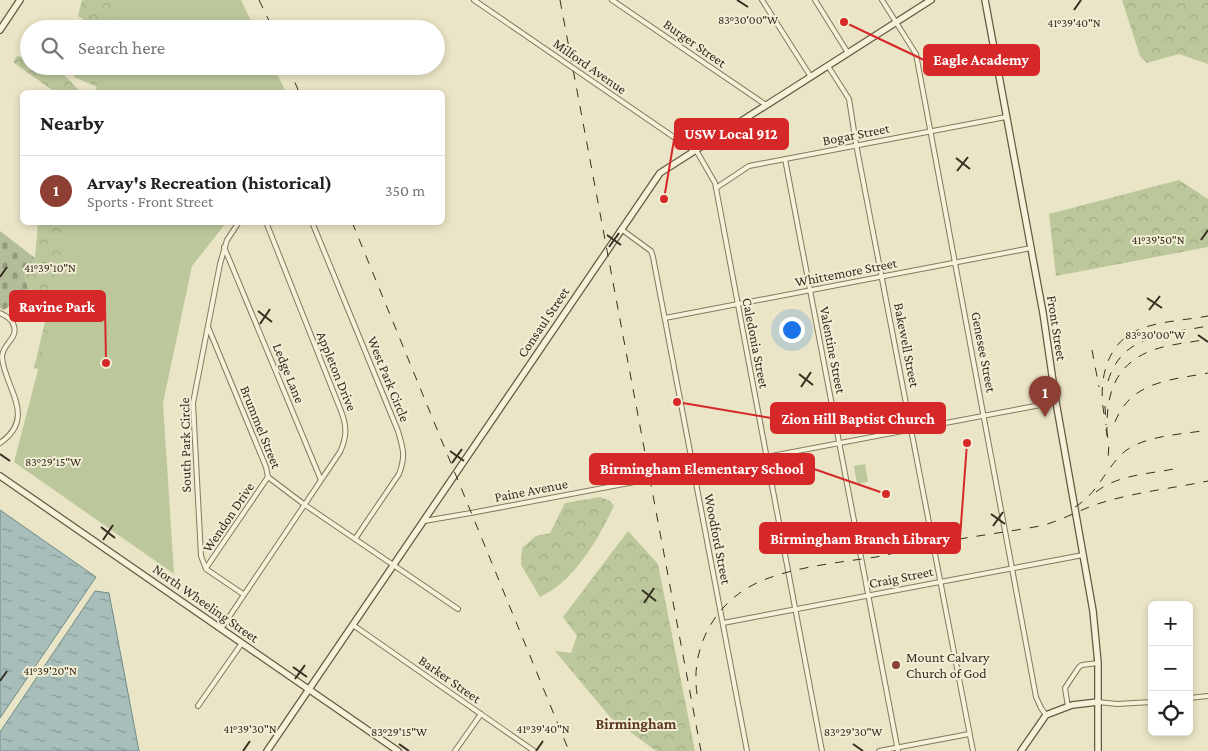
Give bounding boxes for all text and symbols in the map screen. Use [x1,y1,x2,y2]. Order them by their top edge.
text: 83°30'00"W [718,13,778,27]
street label: Burger Street [660,15,730,71]
text: 41°39'40"N [1047,16,1101,30]
search box [20,20,445,75]
icon: search [38,34,66,62]
street label: Milford Avenue [550,35,630,97]
text: Search here [78,37,165,58]
callout: Eagle Academy [924,45,1039,75]
text: Eagle Academy [933,52,1030,68]
text: Nearby [40,111,104,135]
callout: USW Local 912 [675,119,788,149]
street label: Bogar Street [821,120,891,148]
text: USW Local 912 [684,126,778,142]
text: Arvay's Recreation (historical) [87,172,332,193]
text: 1 [53,182,59,199]
text: 350 m [385,182,425,199]
text: Sports · Front Street [87,193,213,210]
text: 41°39'50"N [1131,233,1185,247]
street label: Whittemore Street [794,254,899,290]
text: 41°39'10"N [24,261,76,275]
street label: Consaul Street [514,284,573,360]
callout: Ravine Park [10,291,105,321]
street label: Front Street [1044,294,1070,362]
street label: Caledonia Street [739,296,773,390]
text: Ravine Park [19,299,96,315]
street label: Bakewell Street [891,301,923,389]
street label: Valentine Street [817,305,849,395]
street label: Genesee Street [968,310,1000,394]
your location [779,317,805,343]
text: 83°30'00"W [1125,328,1185,342]
street label: Appleton Drive [314,329,360,413]
street label: West Park Circle [365,334,413,424]
street label: Ledge Lane [270,341,308,405]
pin: 1 [1029,376,1061,417]
street label: Brummel Street [237,383,285,471]
street label: South Park Circle [176,397,194,493]
callout: Zion Hill Baptist Church [771,403,945,433]
text: Zion Hill Baptist Church [781,411,935,427]
callout: Birmingham Elementary School [590,454,814,484]
text: 83°29'15"W [25,455,81,469]
text: Birmingham Elementary School [600,461,805,477]
street label: Paine Avenue [493,475,569,505]
street label: Wendon Drive [199,479,257,555]
street label: Woodford Street [701,492,735,586]
callout: Birmingham Branch Library [760,523,960,553]
text: Birmingham Branch Library [770,531,950,547]
street label: North Wheeling Street [150,560,262,646]
street label: Craig Street [867,563,935,591]
map controls [1148,601,1193,736]
button: + [1148,601,1193,646]
button: − [1148,646,1193,691]
place label: Mount Calvary Church of God [906,649,990,681]
street label: Barker Street [416,652,484,706]
marker: Mount Calvary Church of God [890,659,902,671]
text: 41°39'20"N [23,664,77,678]
button: locate [1148,691,1193,736]
district label: Birmingham [595,716,677,732]
text: 41°39'30"N [223,722,277,736]
text: 41°39'40"N [516,722,570,736]
text: 83°29'15"W [371,725,427,739]
text: 83°29'30"W [824,725,882,739]

